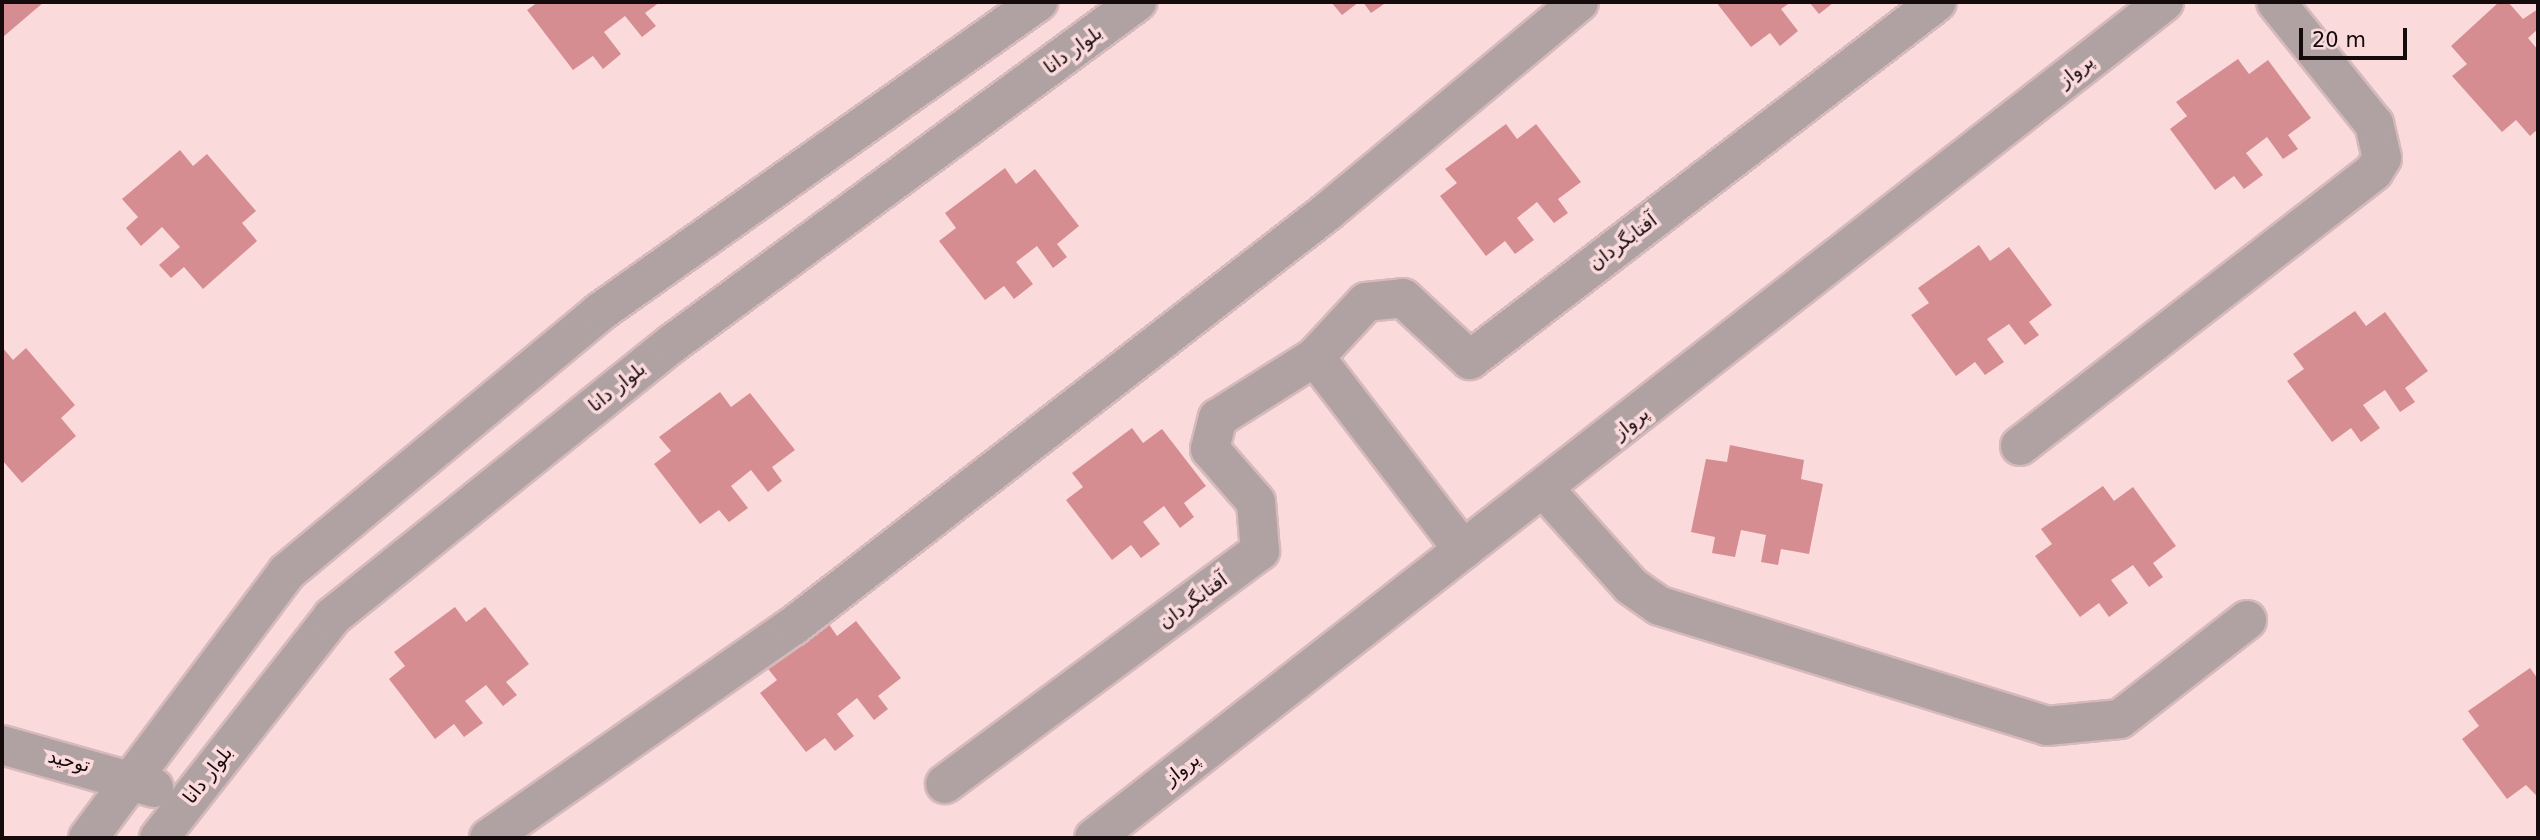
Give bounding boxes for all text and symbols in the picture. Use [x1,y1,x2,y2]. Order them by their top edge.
scale bar [2302,14,2410,58]
street label: بلوار دانا [1039,21,1107,79]
text: 20 m [2312,28,2366,52]
street label: پرواز [2053,50,2099,92]
street label: آفتابگردان [1584,209,1662,275]
street label: بلوار دانا [584,357,650,417]
street label: پرواز [1608,402,1654,444]
street label: آفتابگردان [1154,568,1232,634]
street label: بلوار دانا [178,742,238,808]
street label: توحید [46,745,92,777]
street label: پرواز [1159,748,1205,790]

